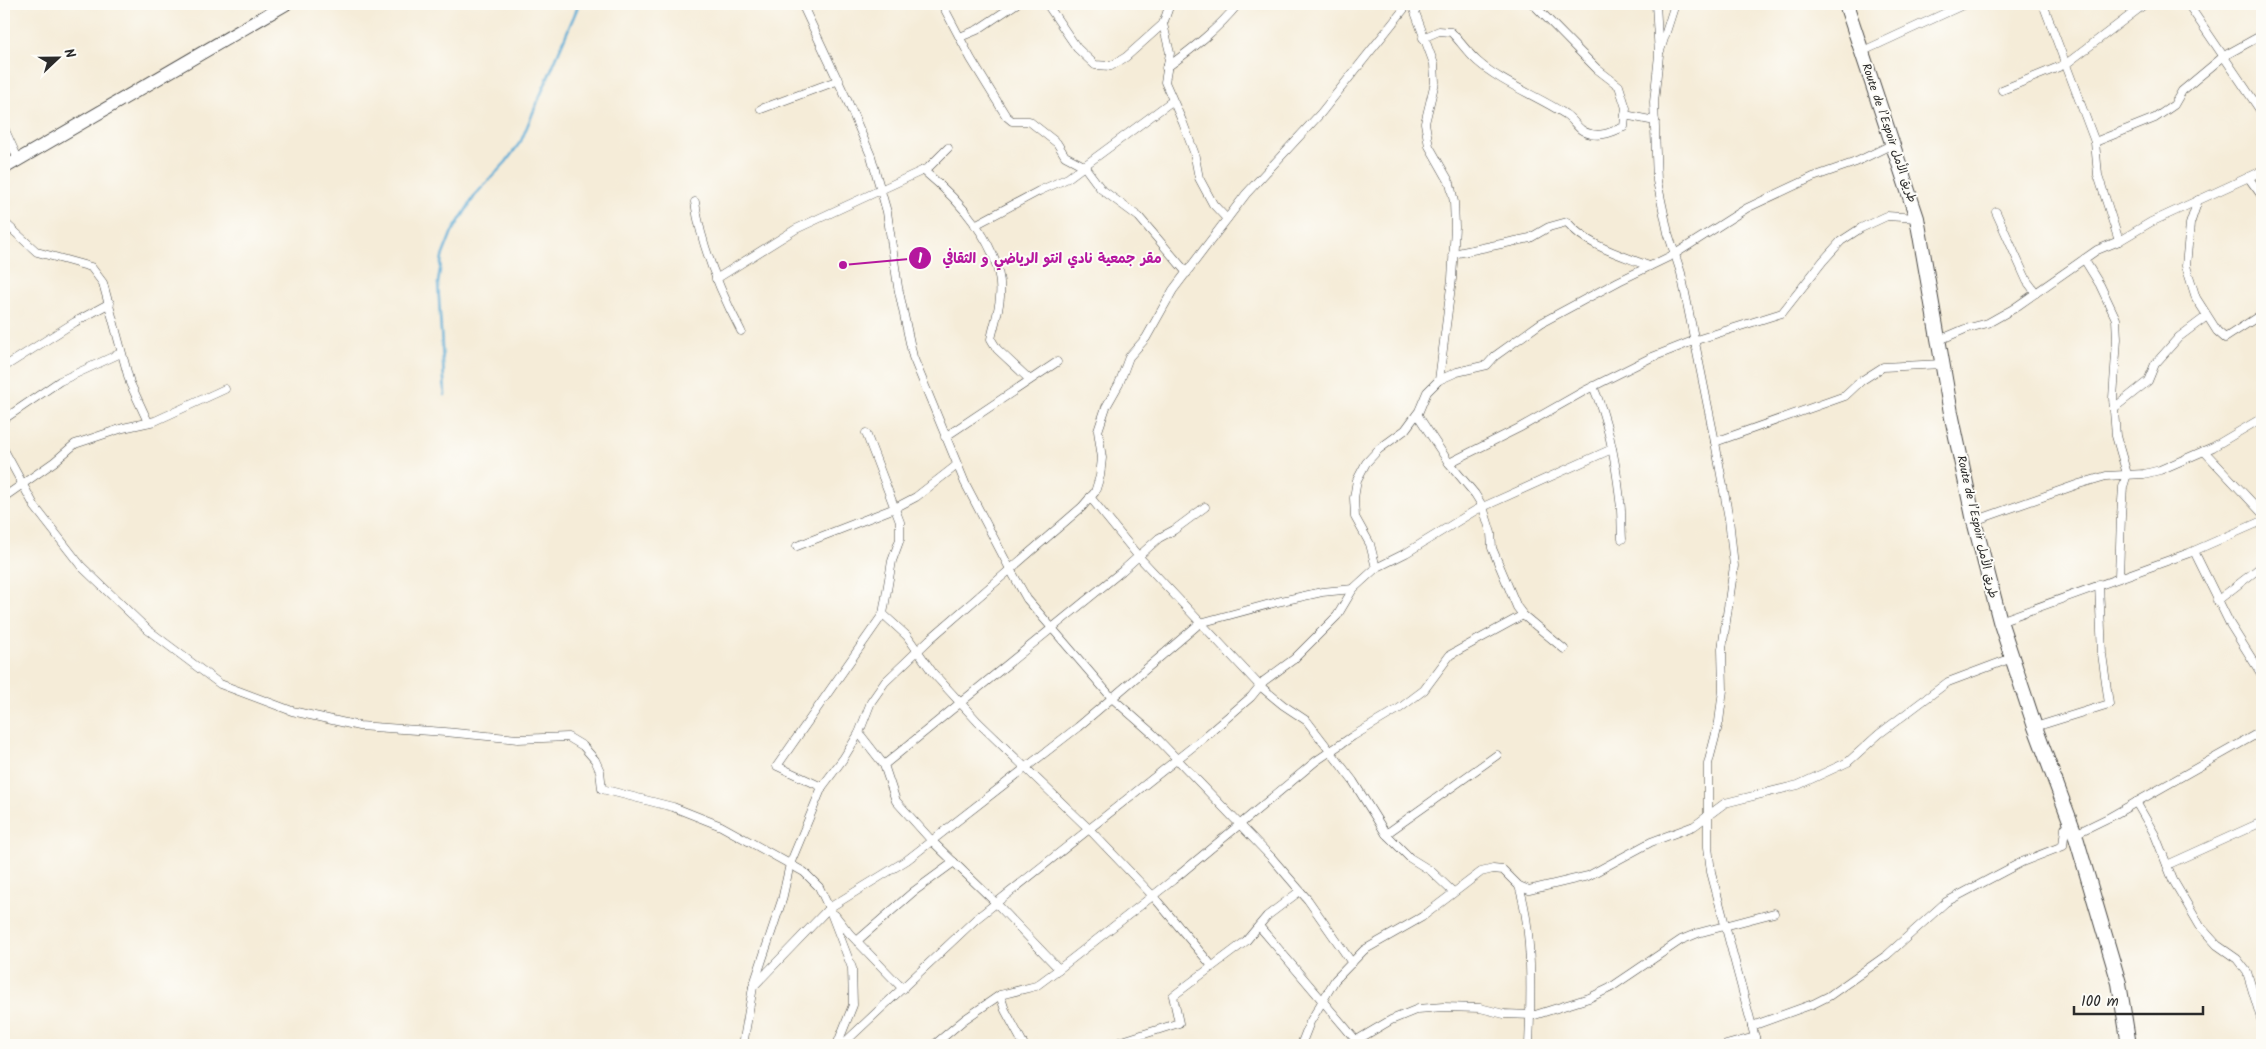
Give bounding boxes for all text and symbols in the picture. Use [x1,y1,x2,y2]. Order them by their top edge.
north arrow [32,32,82,82]
text: N [57,45,81,62]
street label: Route de l’Espoir طريق الأمل [1856,61,1922,205]
callout: مقر جمعية نادي انتو الرياضي و الثقافي [907,243,1172,272]
text: 1 [918,247,923,271]
text: مقر جمعية نادي انتو الرياضي و الثقافي [942,248,1162,271]
street label: Route de l’Espoir طريق الأمل [1951,454,2003,600]
scale bar [2074,984,2202,1016]
text: 100 m [2081,990,2119,1014]

